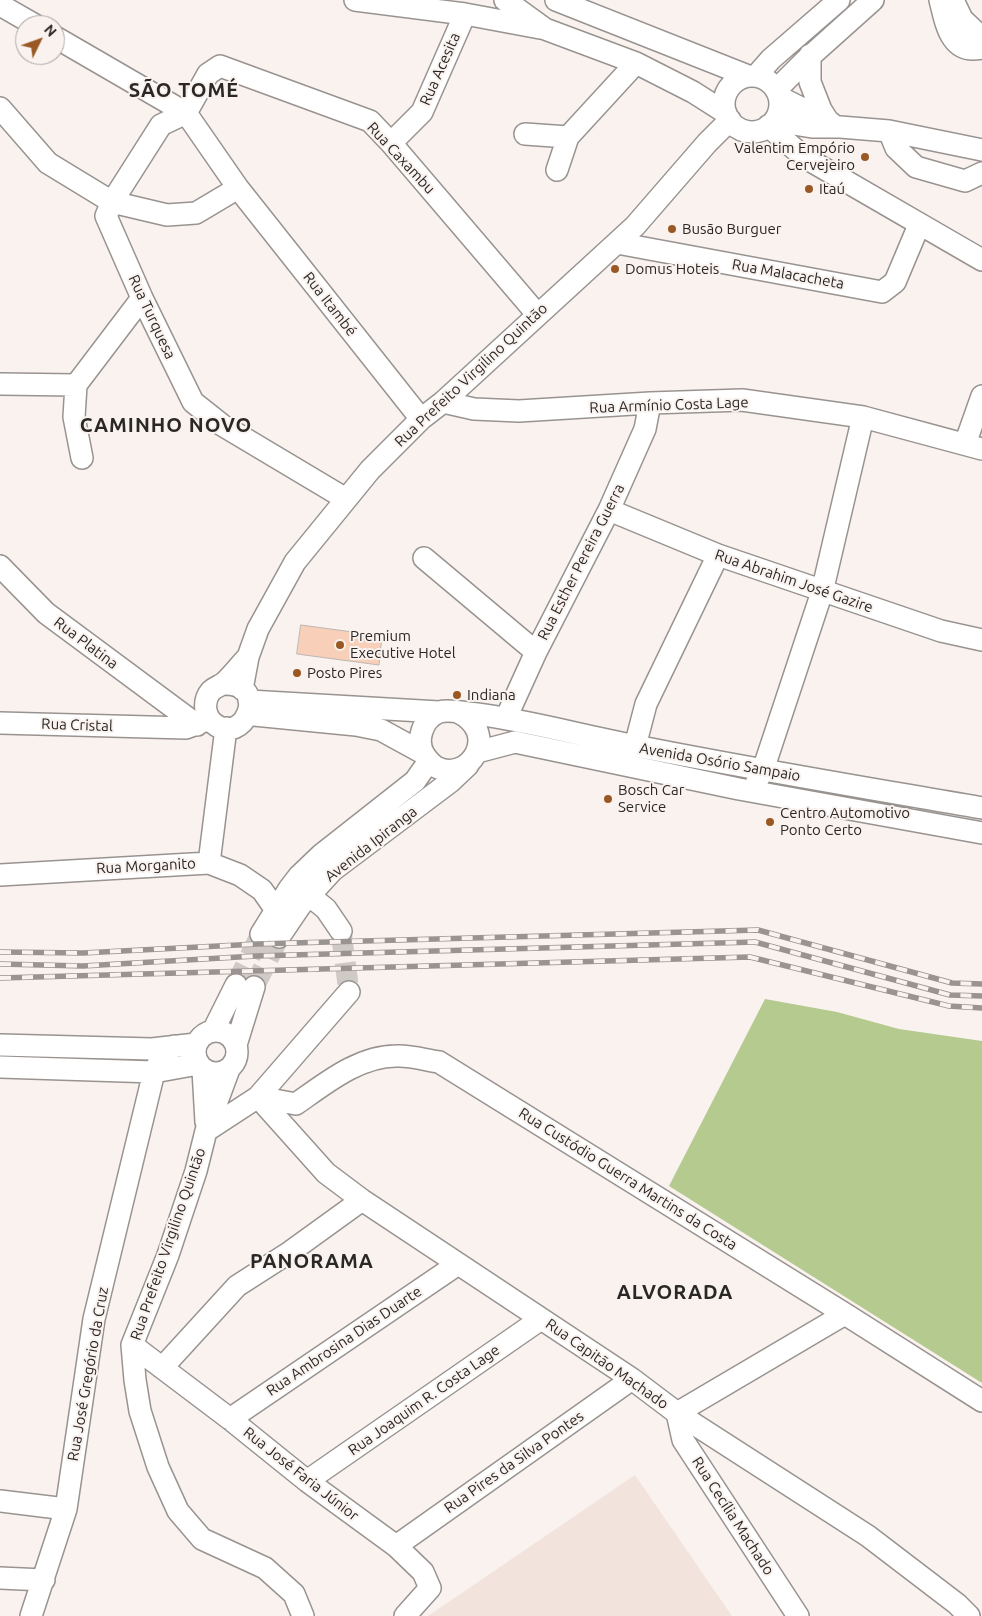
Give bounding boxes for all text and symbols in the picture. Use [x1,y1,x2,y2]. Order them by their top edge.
north arrow [15,15,65,65]
text: N [41,21,60,40]
street label: Rua Acesita [416,30,464,108]
district label: SÃO TOMÉ [128,78,240,102]
street label: Rua Caxambu [363,118,439,198]
place label: Valentim Empório Cervejeiro [734,139,855,174]
marker: Valentim Empório Cervejeiro [859,151,871,163]
place label: Itaú [819,180,845,198]
marker: Itaú [803,183,815,195]
place label: Busão Burguer [682,220,781,238]
marker: Busão Burguer [666,223,678,235]
street label: Rua Malacacheta [731,255,845,293]
place label: Domus Hoteis [625,260,719,278]
marker: Domus Hoteis [609,263,621,275]
street label: Rua Itambé [299,268,361,340]
street label: Rua Turquesa [125,272,179,362]
street label: Rua Prefeito Virgilino Quintão [391,299,551,451]
street label: Rua Armínio Costa Lage [589,393,749,417]
district label: CAMINHO NOVO [78,413,254,437]
street label: Rua Esther Pereira Guerra [534,481,628,643]
street label: Rua Abrahim José Gazire [713,545,875,617]
street label: Rua Platina [50,613,122,673]
place label: Premium Executive Hotel [350,627,456,662]
marker: Premium Executive Hotel [334,639,346,651]
place label: Posto Pires [307,664,382,682]
marker: Posto Pires [291,667,303,679]
place label: Indiana [467,686,516,704]
marker: Indiana [451,689,463,701]
street label: Rua Cristal [41,715,113,735]
street label: Avenida Osório Sampaio [638,739,802,785]
place label: Bosch Car Service [618,781,684,816]
marker: Bosch Car Service [602,793,614,805]
street label: Avenida Ipiranga [321,802,421,886]
place label: Centro Automotivo Ponto Certo [780,804,910,839]
marker: Centro Automotivo Ponto Certo [764,816,776,828]
street label: Rua Morganito [96,854,196,878]
street label: Rua Custódio Guerra Martins da Costa [515,1104,741,1254]
street label: Rua Prefeito Virgilino Quintão [127,1145,209,1343]
district label: PANORAMA [249,1249,375,1273]
district label: ALVORADA [616,1280,734,1304]
street label: Rua Ambrosina Dias Duarte [263,1282,425,1400]
street label: Rua José Gregório da Cruz [64,1286,112,1462]
street label: Rua Capitão Machado [542,1315,672,1413]
street label: Rua Joaquim R. Costa Lage [345,1341,503,1459]
street label: Rua Pires da Silva Pontes [441,1407,587,1517]
street label: Rua José Faria Júnior [240,1423,362,1525]
street label: Rua Cecília Machado [688,1453,778,1579]

